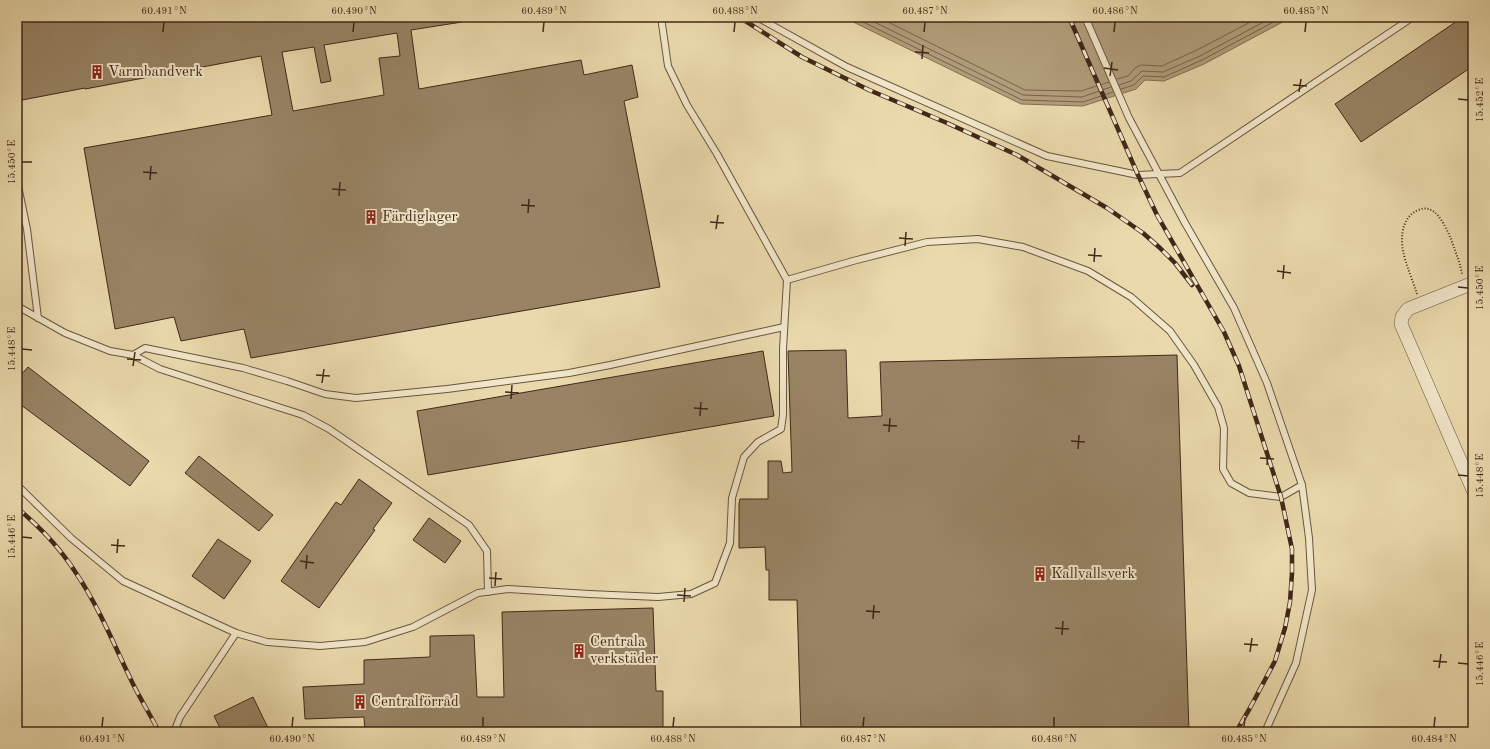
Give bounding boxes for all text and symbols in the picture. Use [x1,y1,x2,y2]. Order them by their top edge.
text: 60.491°N [141,6,187,16]
text: 60.490°N [331,6,377,16]
text: 60.489°N [521,6,567,16]
text: 60.488°N [712,6,758,16]
text: 60.487°N [902,6,948,16]
text: 60.486°N [1092,6,1138,16]
text: 60.485°N [1283,6,1329,16]
building icon: Varmbandverk [89,64,105,80]
place label: Varmbandverk [108,65,203,80]
text: 15.452°E [1475,78,1485,122]
text: 15.450°E [7,140,17,184]
building icon: Färdiglager [363,209,379,225]
place label: Färdiglager [382,210,458,225]
text: 15.450°E [1475,266,1485,310]
text: 15.448°E [7,327,17,371]
text: 15.448°E [1475,454,1485,498]
text: 15.446°E [7,515,17,559]
building icon: Kallvallsverk [1032,566,1048,582]
place label: Kallvallsverk [1051,567,1136,582]
place label: Centrala verkstäder [590,635,658,667]
text: 15.446°E [1475,642,1485,686]
building icon: Centrala verkstäder [571,643,587,659]
building icon: Centralförråd [352,694,368,710]
place label: Centralförråd [371,695,459,710]
text: 60.491°N [79,734,125,744]
text: 60.490°N [269,734,315,744]
text: 60.489°N [460,734,506,744]
text: 60.488°N [650,734,696,744]
text: 60.487°N [840,734,886,744]
text: 60.486°N [1031,734,1077,744]
text: 60.485°N [1221,734,1267,744]
text: 60.484°N [1411,734,1457,744]

